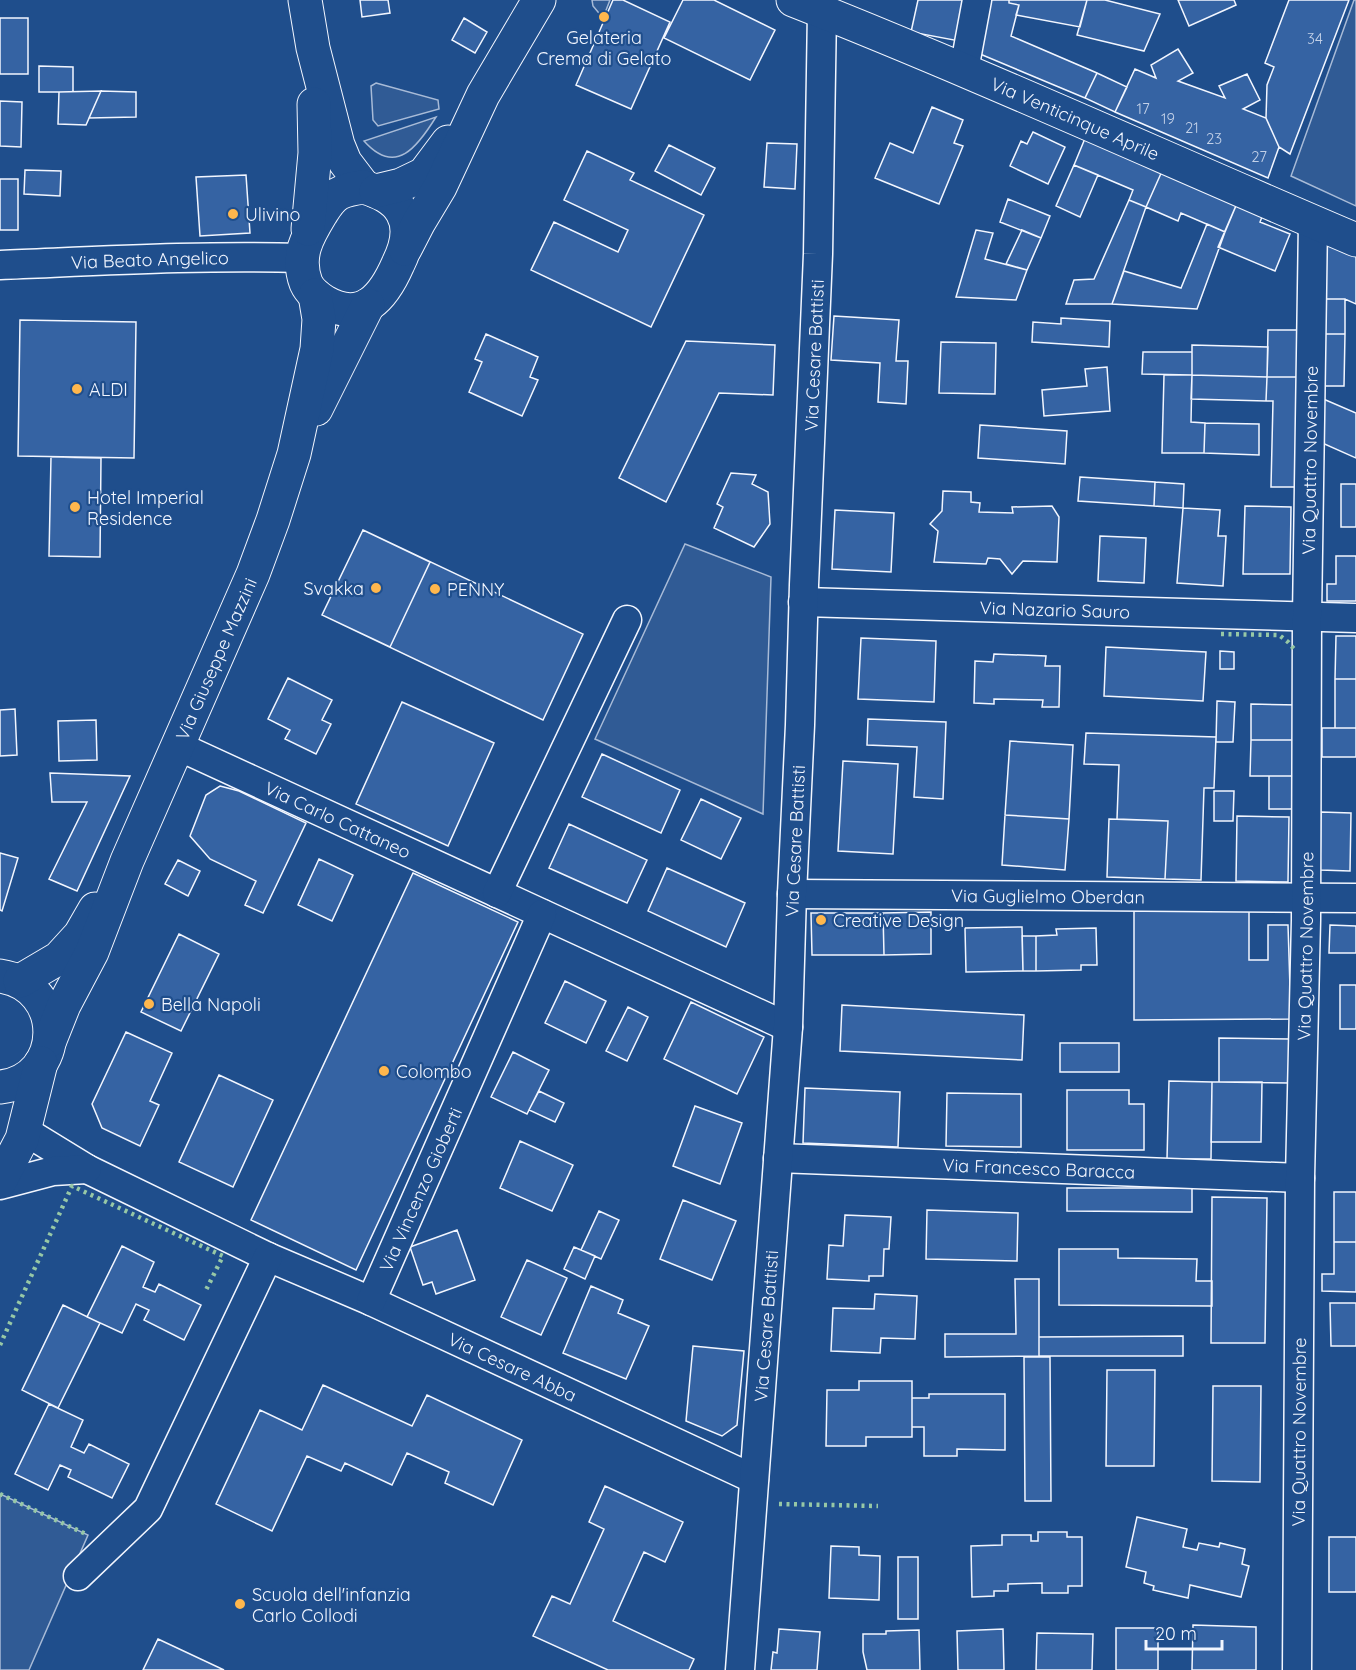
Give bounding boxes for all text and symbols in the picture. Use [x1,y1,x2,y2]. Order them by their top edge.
marker: Gelateria Crema di Gelato [597,10,611,24]
place label: Gelateria Crema di Gelato [537,26,671,70]
house number: 34 [1307,29,1323,48]
street label: Via Venticinque Aprile [988,72,1163,165]
house number: 17 [1136,99,1150,118]
house number: 19 [1161,109,1175,128]
house number: 21 [1185,118,1199,137]
house number: 23 [1206,129,1222,148]
house number: 27 [1251,147,1267,166]
place label: Ulivino [245,203,300,226]
marker: Ulivino [226,207,240,221]
street label: Via Beato Angelico [71,246,229,273]
street label: Via Cesare Battisti [799,279,828,432]
street label: Via Quattro Novembre [1296,365,1322,555]
place label: ALDI [89,378,128,401]
marker: ALDI [70,382,84,396]
place label: Hotel Imperial Residence [87,486,204,530]
marker: Hotel Imperial Residence [68,500,82,514]
street label: Via Giuseppe Mazzini [170,574,262,744]
place label: Svakka [303,577,364,600]
place label: PENNY [447,578,504,601]
marker: Svakka [369,581,383,595]
marker: PENNY [428,582,442,596]
street label: Via Nazario Sauro [979,596,1130,623]
street label: Via Cesare Battisti [780,764,810,917]
street label: Via Carlo Cattaneo [261,776,415,863]
street label: Via Quattro Novembre [1292,852,1318,1041]
street label: Via Guglielmo Oberdan [951,884,1145,908]
place label: Creative Design [833,909,964,932]
marker: Creative Design [814,913,828,927]
place label: Bella Napoli [161,993,261,1016]
marker: Bella Napoli [142,997,156,1011]
place label: Colombo [396,1060,472,1083]
marker: Colombo [377,1064,391,1078]
street label: Via Vincenzo Gioberti [374,1104,467,1275]
street label: Via Francesco Baracca [942,1153,1136,1183]
street label: Via Cesare Battisti [749,1249,783,1403]
street label: Via Cesare Abba [445,1327,580,1407]
street label: Via Quattro Novembre [1286,1337,1311,1527]
place label: Scuola dell'infanzia Carlo Collodi [252,1583,411,1627]
marker: Scuola dell'infanzia Carlo Collodi [233,1597,247,1611]
scale bar [1146,1613,1222,1651]
text: 20 m [1155,1622,1197,1645]

